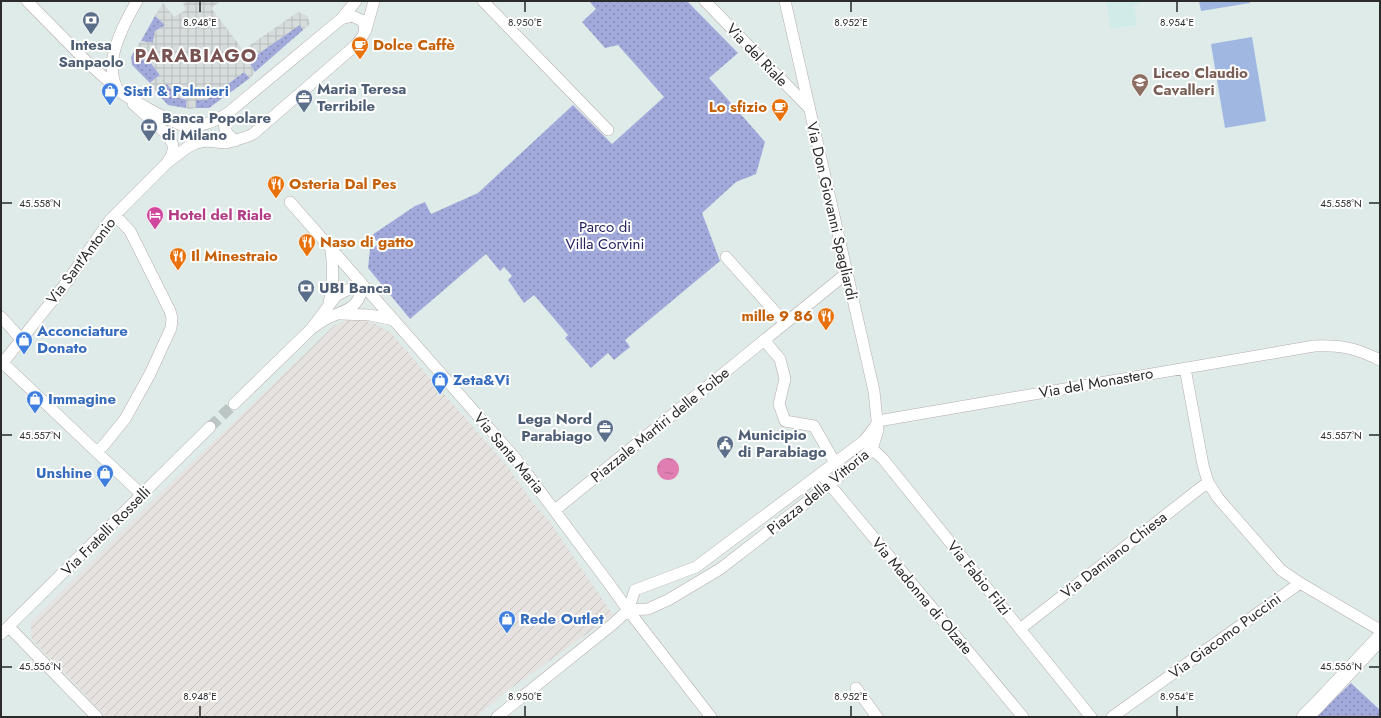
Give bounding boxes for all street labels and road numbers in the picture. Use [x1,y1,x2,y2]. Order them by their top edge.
street label: Via del Riale [721,18,793,92]
street label: Via Don Giovanni Spagliardi [801,120,863,302]
street label: Via Sant'Antonio [41,213,121,309]
street label: Piazzale Martiri delle Foibe [586,362,734,488]
street label: Via del Monastero [1037,362,1155,404]
street label: Via Santa Maria [469,408,549,498]
street label: Piazza della Vittoria [762,444,874,540]
street label: Via Fratelli Rosselli [56,481,156,581]
street label: Via Damiano Chiesa [1056,507,1172,603]
street label: Via Madonna di Olzate [866,533,978,659]
street label: Via Fabio Filzi [942,536,1016,620]
street label: Via Giacomo Puccini [1164,588,1286,684]

